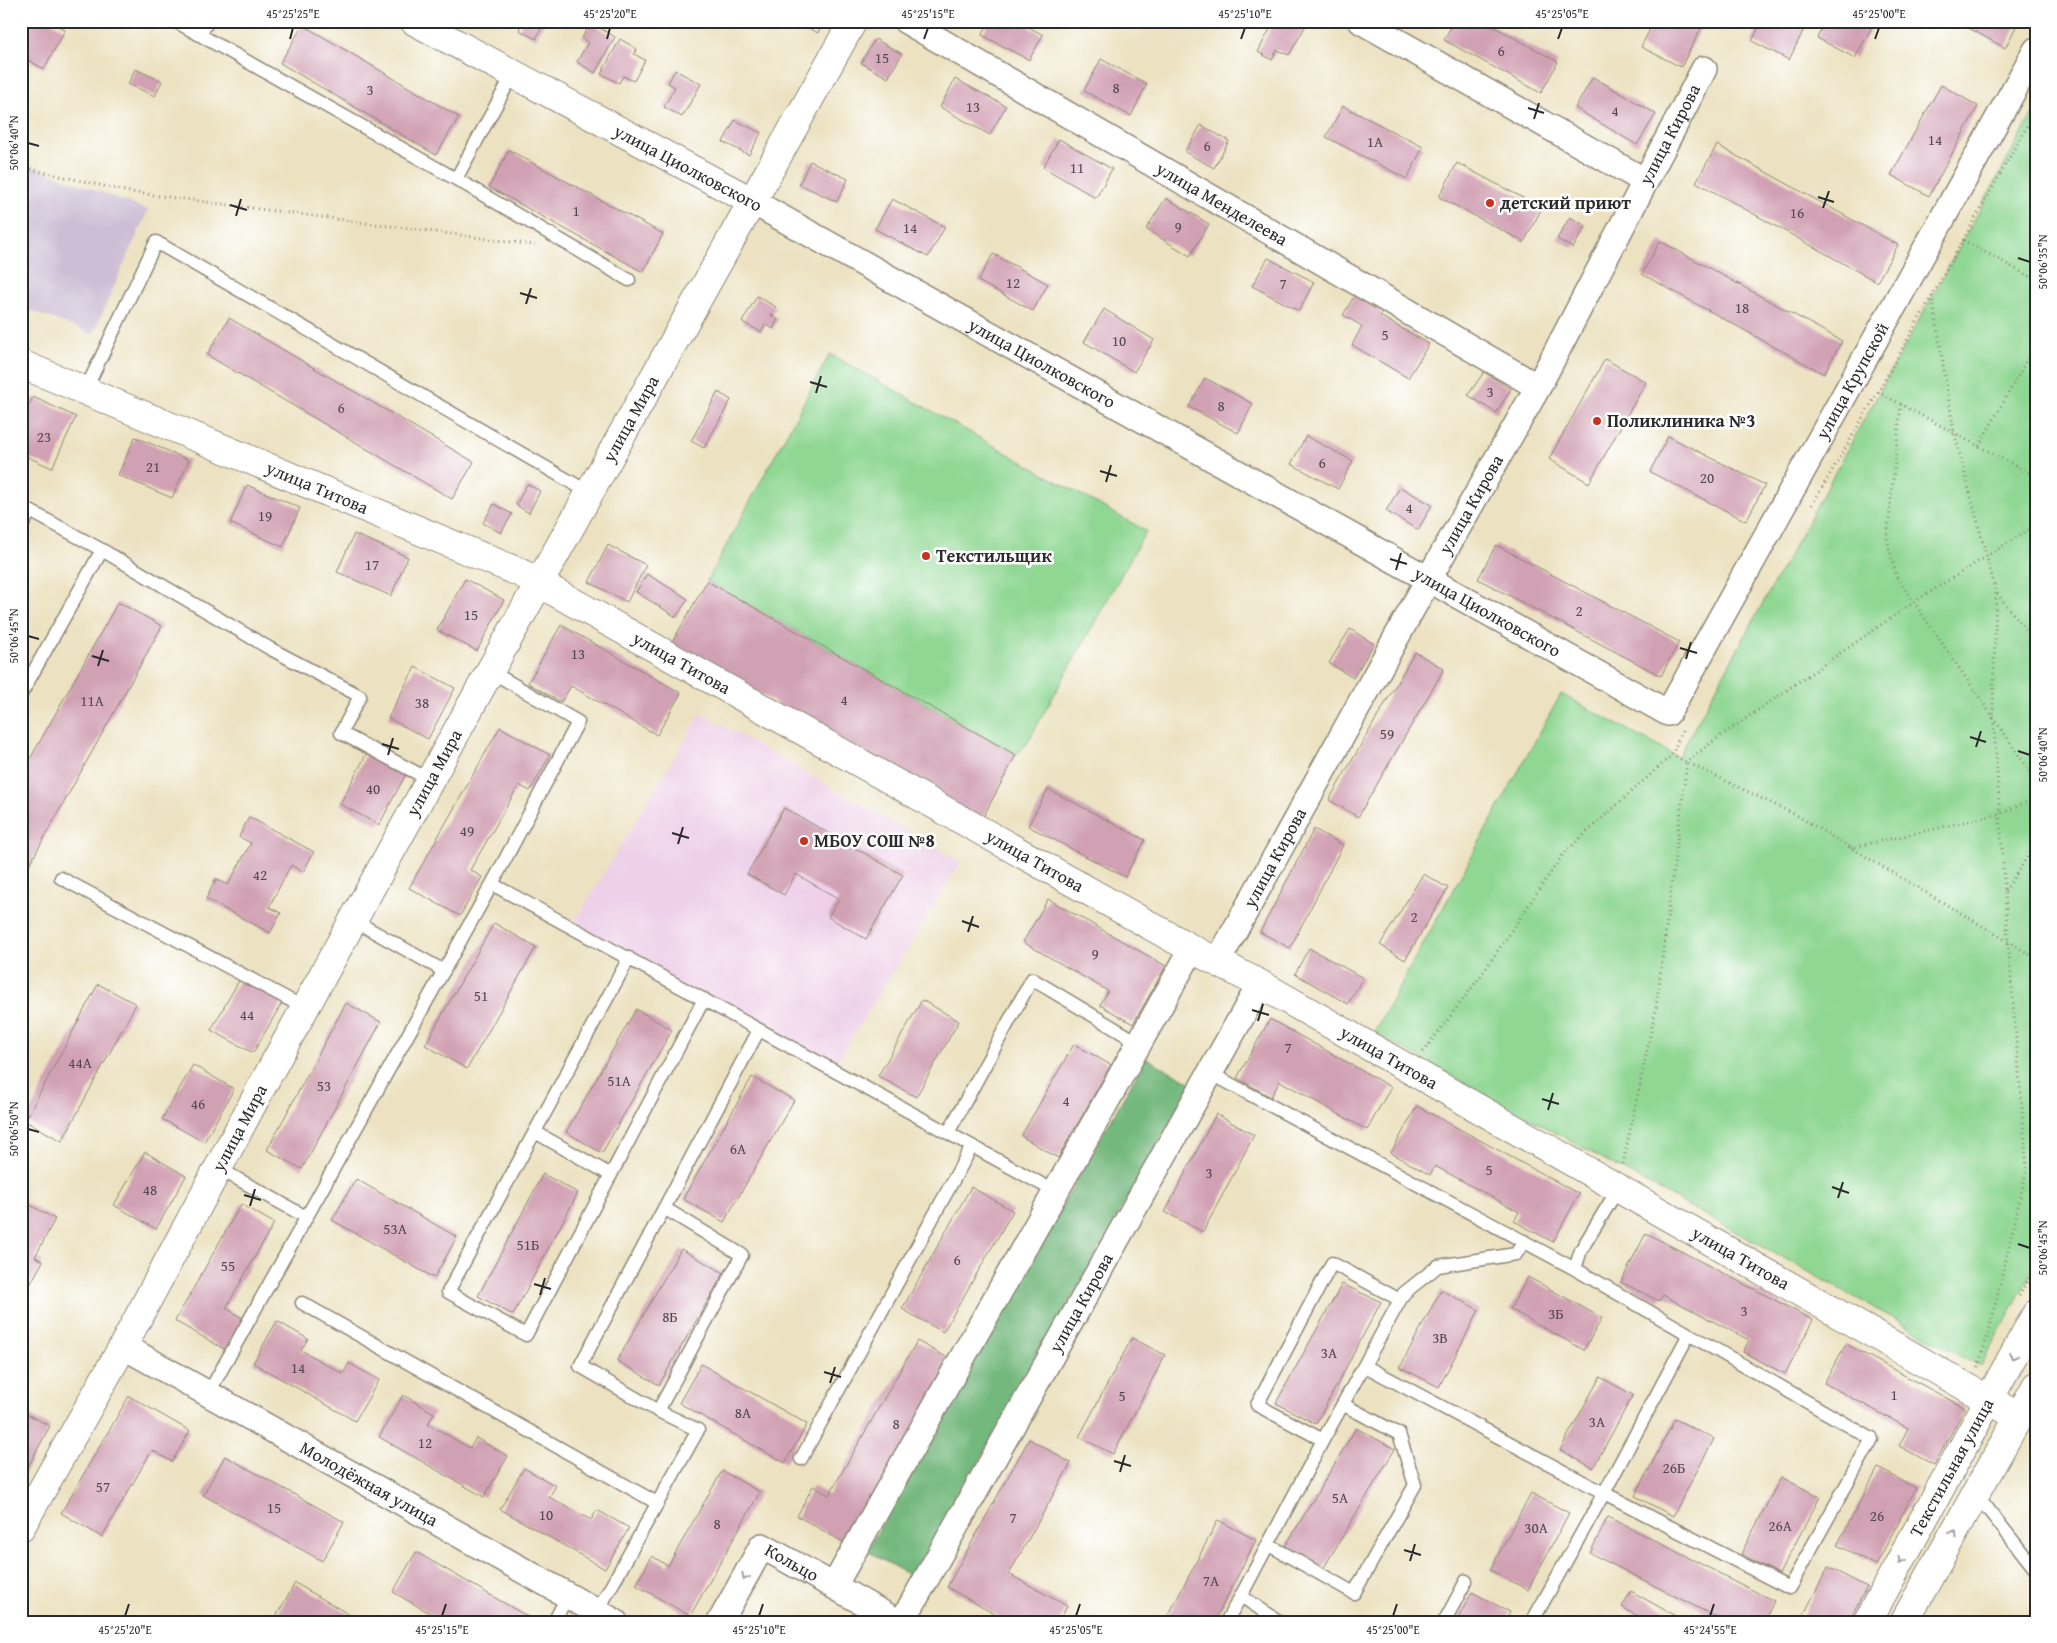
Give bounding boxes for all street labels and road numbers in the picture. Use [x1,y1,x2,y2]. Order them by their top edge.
street label: улица Кирова [1631,79,1707,190]
street label: улица Циолковского [608,117,767,218]
street label: улица Менделеева [1150,154,1293,252]
street label: улица Циолковского [963,311,1121,415]
street label: улица Крупской [1808,317,1895,445]
street label: улица Мира [595,370,666,468]
street label: улица Кирова [1431,449,1510,560]
street label: улица Титова [261,454,373,521]
street label: улица Циолковского [1408,559,1566,664]
street label: улица Титова [627,624,736,701]
street label: улица Мира [398,724,469,822]
street label: улица Кирова [1236,802,1313,913]
street label: улица Титова [980,822,1090,899]
street label: улица Титова [1334,1018,1443,1096]
street label: улица Мира [204,1079,274,1177]
street label: улица Титова [1686,1219,1795,1297]
street label: улица Кирова [1041,1247,1120,1358]
street label: Текстильная улица [1902,1393,2000,1542]
street label: Молодёжная улица [295,1434,444,1533]
street label: Кольцо [760,1536,824,1588]

